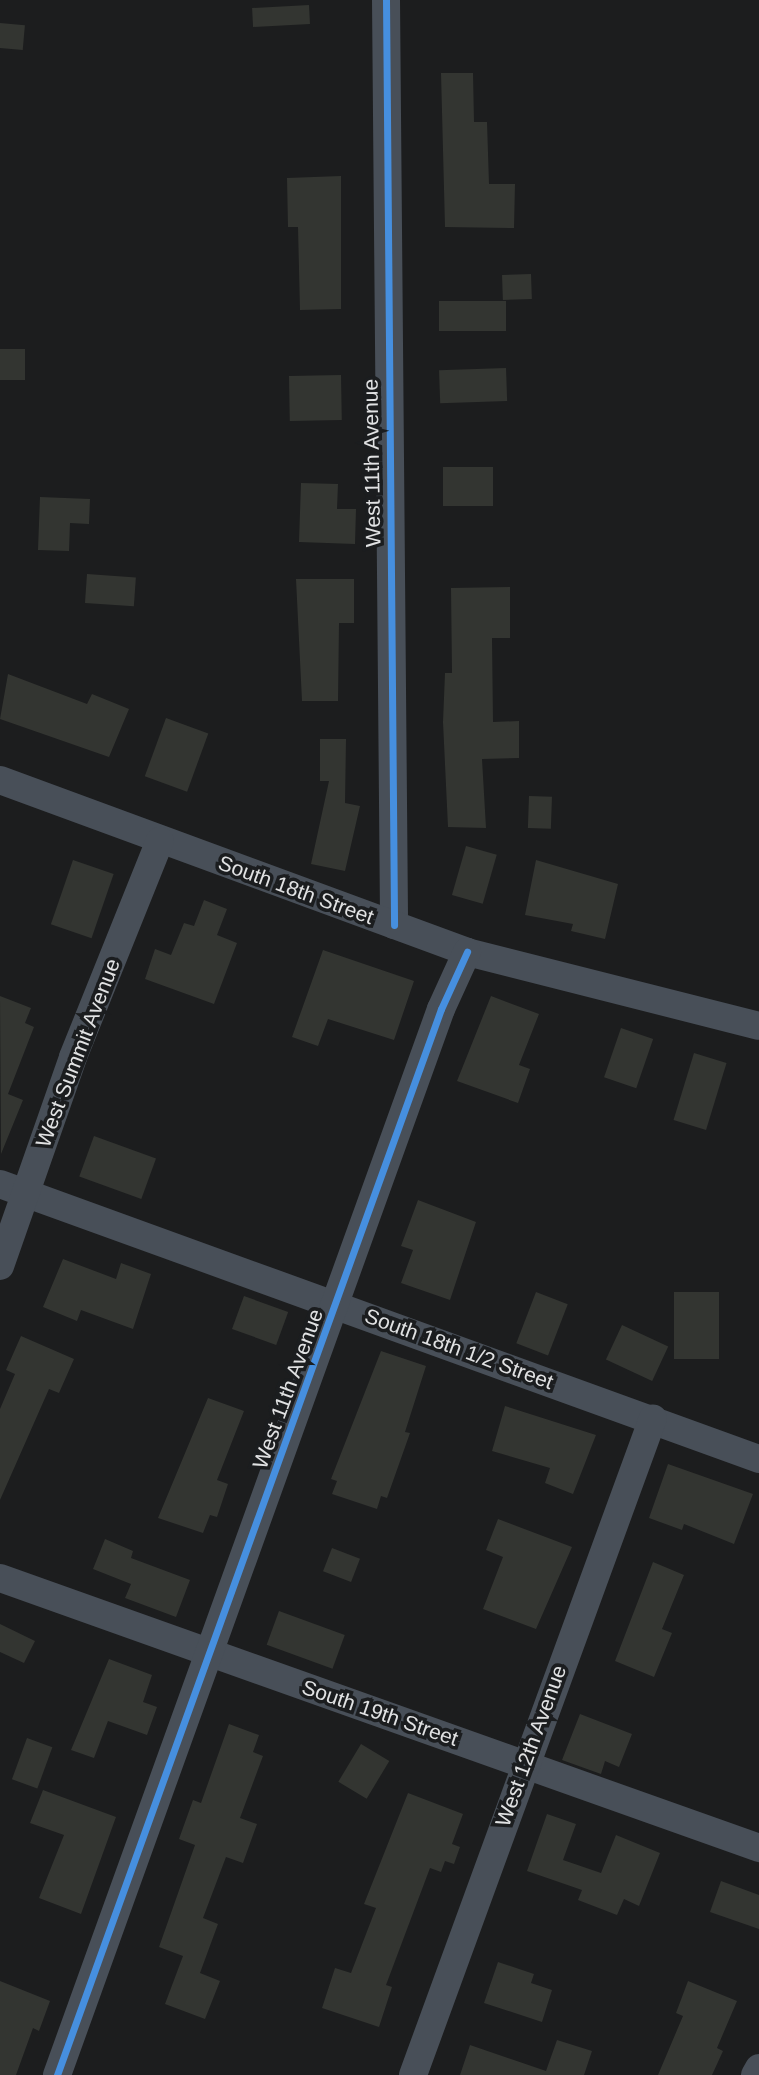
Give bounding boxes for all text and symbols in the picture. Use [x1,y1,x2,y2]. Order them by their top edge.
street label: West 11th Avenue [358,378,386,548]
street label: South 18th Street [215,850,377,930]
street label: West Summit Avenue [30,955,126,1151]
street label: South 18th 1/2 Street [361,1303,557,1395]
street label: West 11th Avenue [247,1305,329,1473]
street label: West 12th Avenue [490,1661,572,1831]
street label: South 19th Street [299,1674,461,1752]

